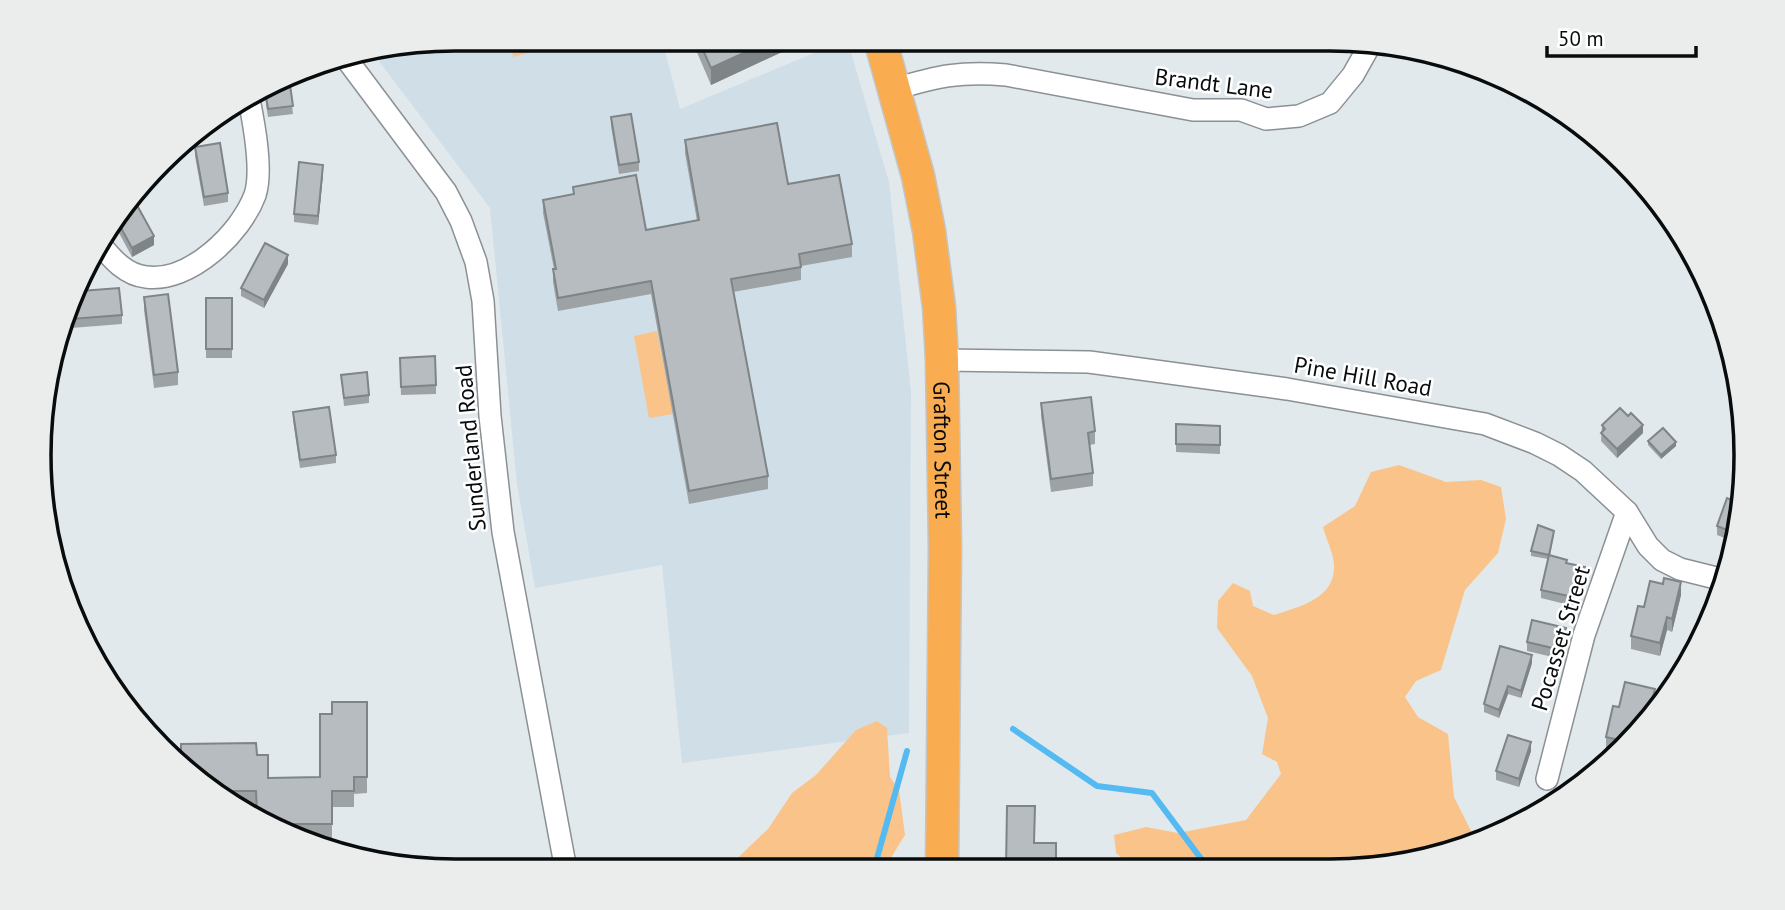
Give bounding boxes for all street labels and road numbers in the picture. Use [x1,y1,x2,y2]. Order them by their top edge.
street label: Brandt Lane [1153,61,1275,105]
street label: Pine Hill Road [1292,350,1434,402]
street label: Sunderland Road [448,364,492,532]
street label: Grafton Street [928,381,959,519]
street label: Pocasset Street [1524,562,1596,714]

